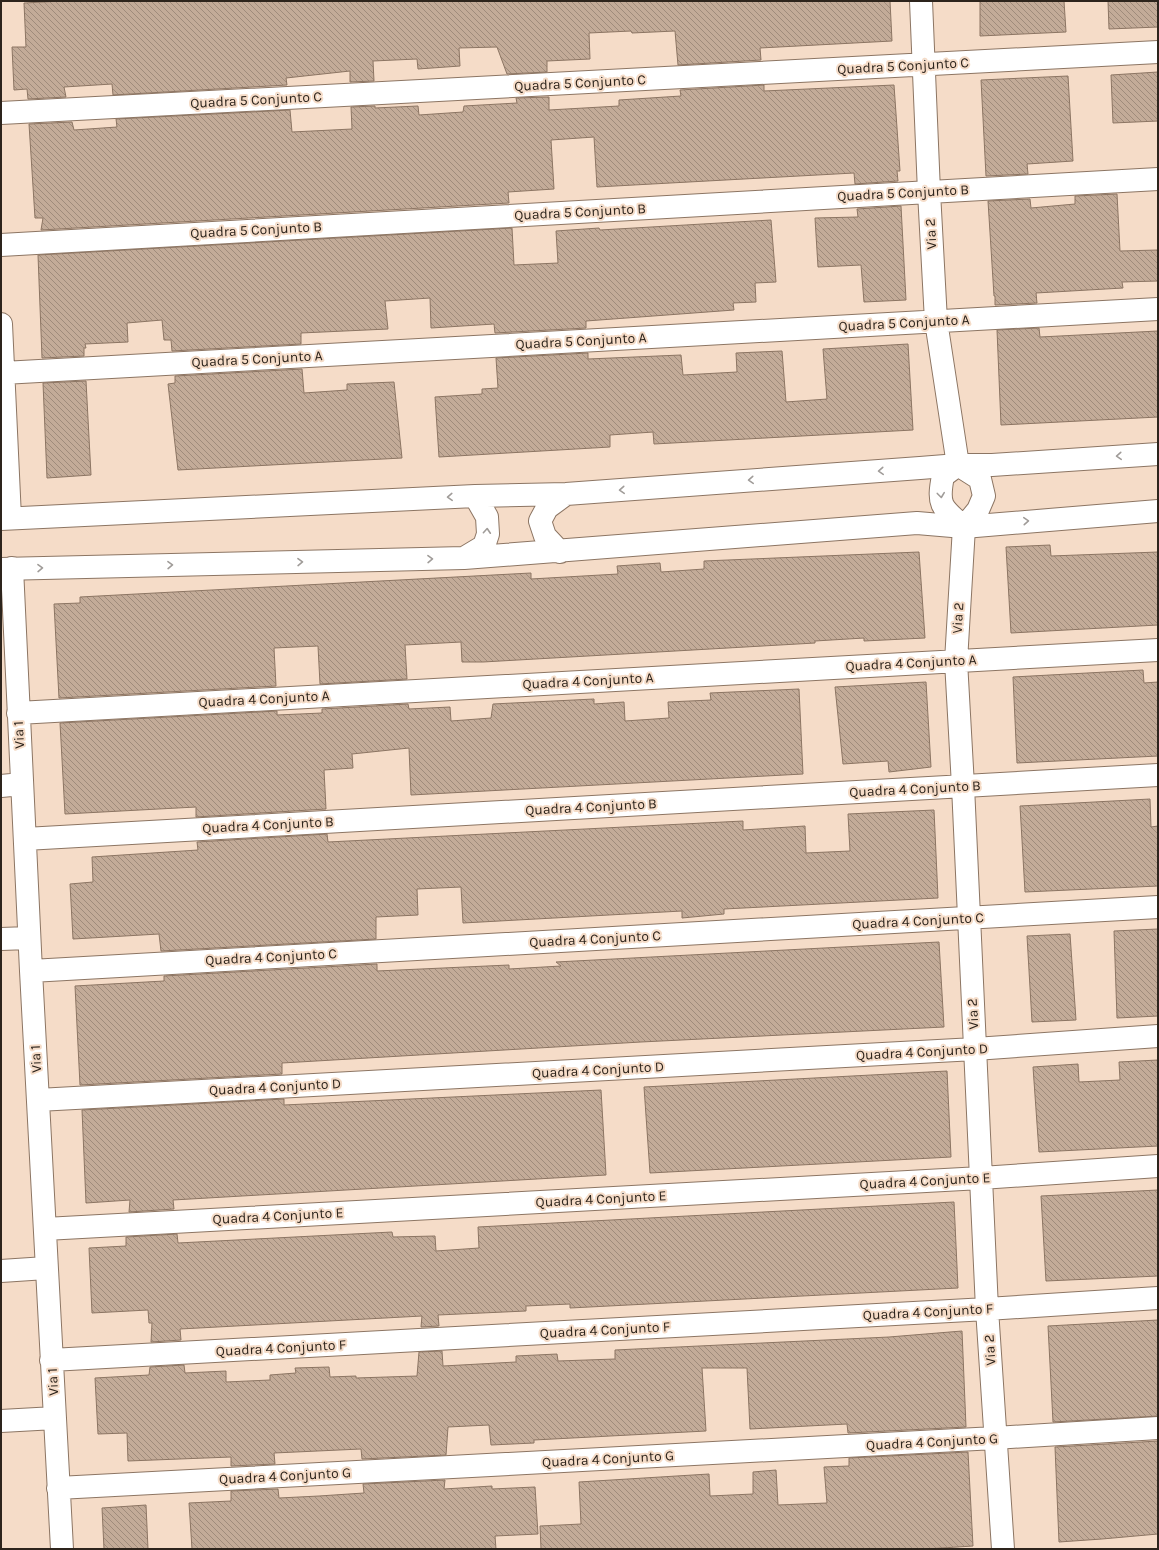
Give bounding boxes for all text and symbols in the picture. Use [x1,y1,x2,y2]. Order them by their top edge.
street label: Quadra 5 Conjunto C [837,54,969,78]
street label: Quadra 5 Conjunto C [514,71,646,95]
street label: Quadra 5 Conjunto C [190,88,322,112]
street label: Quadra 5 Conjunto B [837,181,969,205]
street label: Quadra 5 Conjunto B [514,200,646,224]
street label: Quadra 5 Conjunto B [190,218,322,242]
street label: Via 2 [922,218,940,250]
street label: Quadra 5 Conjunto A [838,311,970,335]
street label: Quadra 5 Conjunto A [515,329,647,353]
street label: Quadra 5 Conjunto A [191,347,323,371]
one-way arrow [1116,452,1122,461]
one-way arrow [878,466,884,475]
one-way arrow [748,476,754,485]
one-way arrow [619,486,625,495]
one-way arrow [936,492,945,499]
one-way arrow [447,493,453,502]
one-way arrow [1022,517,1029,526]
one-way arrow [483,528,492,535]
one-way arrow [427,555,433,563]
one-way arrow [297,558,303,566]
one-way arrow [167,561,173,569]
one-way arrow [37,564,43,572]
street label: Via 2 [949,602,967,634]
street label: Quadra 4 Conjunto A [845,651,977,675]
street label: Quadra 4 Conjunto A [522,669,654,693]
street label: Quadra 4 Conjunto A [198,687,330,711]
street label: Via 1 [10,721,28,749]
street label: Quadra 4 Conjunto B [849,777,981,801]
street label: Quadra 4 Conjunto B [525,795,657,819]
street label: Quadra 4 Conjunto B [202,813,334,837]
street label: Quadra 4 Conjunto C [852,909,984,933]
street label: Quadra 4 Conjunto C [529,927,661,951]
street label: Quadra 4 Conjunto C [205,945,337,969]
street label: Via 2 [964,998,982,1030]
street label: Quadra 4 Conjunto D [855,1040,989,1064]
street label: Via 1 [27,1045,45,1073]
street label: Quadra 4 Conjunto D [531,1058,665,1082]
street label: Quadra 4 Conjunto D [208,1075,342,1099]
street label: Quadra 4 Conjunto E [859,1169,991,1193]
street label: Quadra 4 Conjunto E [535,1187,667,1211]
street label: Quadra 4 Conjunto E [212,1204,344,1228]
street label: Quadra 4 Conjunto F [862,1300,994,1324]
street label: Quadra 4 Conjunto F [539,1318,671,1342]
street label: Via 2 [980,1334,1000,1366]
street label: Quadra 4 Conjunto F [215,1336,347,1360]
street label: Via 1 [44,1368,62,1396]
street label: Quadra 4 Conjunto G [866,1430,998,1454]
street label: Quadra 4 Conjunto G [542,1447,674,1471]
street label: Quadra 4 Conjunto G [219,1464,351,1488]

